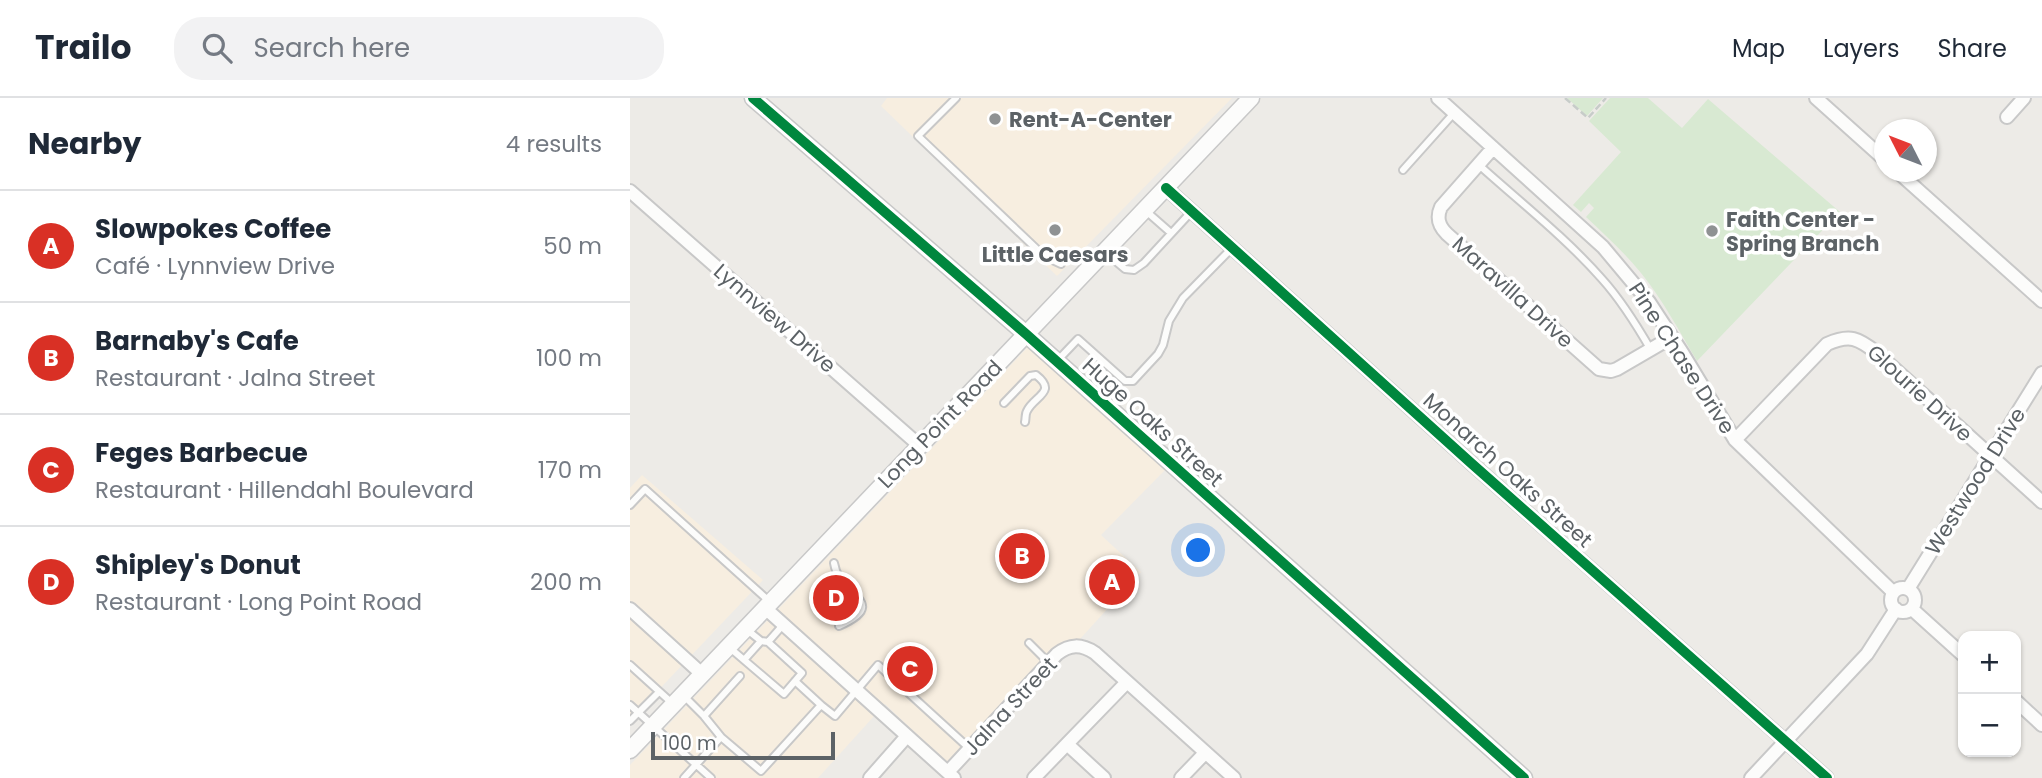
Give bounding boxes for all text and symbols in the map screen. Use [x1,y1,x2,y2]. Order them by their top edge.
search box [174,17,664,80]
text: Trailo [35,24,132,71]
icon: search [198,29,236,67]
text: Search here [254,30,410,66]
text: Map [1732,32,1785,65]
text: Layers [1823,32,1899,65]
text: Share [1937,32,2007,65]
place label: Rent-A-Center [1009,105,1172,134]
marker: Rent-A-Center [987,111,1003,127]
north arrow [1874,119,1937,182]
text: Nearby [28,122,142,165]
text: 4 results [506,128,602,160]
place label: Faith Center - Spring Branch [1726,205,1879,258]
text: Slowpokes Coffee [95,211,331,247]
marker: Little Caesars [1047,222,1063,238]
marker: Faith Center - Spring Branch [1704,223,1720,239]
text: A [43,230,59,262]
text: 50 m [543,230,602,262]
street label: Maravilla Drive [1446,230,1580,354]
place label: Little Caesars [982,240,1128,269]
text: Café · Lynnview Drive [95,250,335,282]
street label: Lynnview Drive [708,257,842,379]
street label: Pine Chase Drive [1622,277,1742,439]
text: Barnaby's Cafe [95,323,299,359]
street label: Glourie Drive [1861,338,1979,448]
text: B [43,342,59,374]
text: 100 m [536,342,602,374]
street label: Huge Oaks Street [1076,351,1230,493]
street label: Long Point Road [871,354,1009,494]
text: Restaurant · Jalna Street [95,362,375,394]
street label: Monarch Oaks Street [1417,386,1599,554]
street label: Westwood Drive [1918,402,2032,560]
text: Feges Barbecue [95,435,308,471]
text: C [42,454,60,486]
text: 170 m [538,454,602,486]
text: Restaurant · Hillendahl Boulevard [95,474,474,506]
pin: B [999,530,1045,582]
your location [1181,533,1215,567]
text: Shipley's Donut [95,547,301,583]
pin: A [1089,556,1135,608]
text: D [43,566,59,598]
text: 200 m [530,566,602,598]
pin: D [813,572,859,624]
text: Restaurant · Long Point Road [95,586,422,618]
map controls [1958,631,2021,757]
button: + [1958,631,2021,694]
pin: C [887,643,933,695]
street label: Jalna Street [957,650,1063,762]
button: − [1958,694,2021,757]
scale bar [651,729,835,761]
text: 100 m [662,730,717,757]

